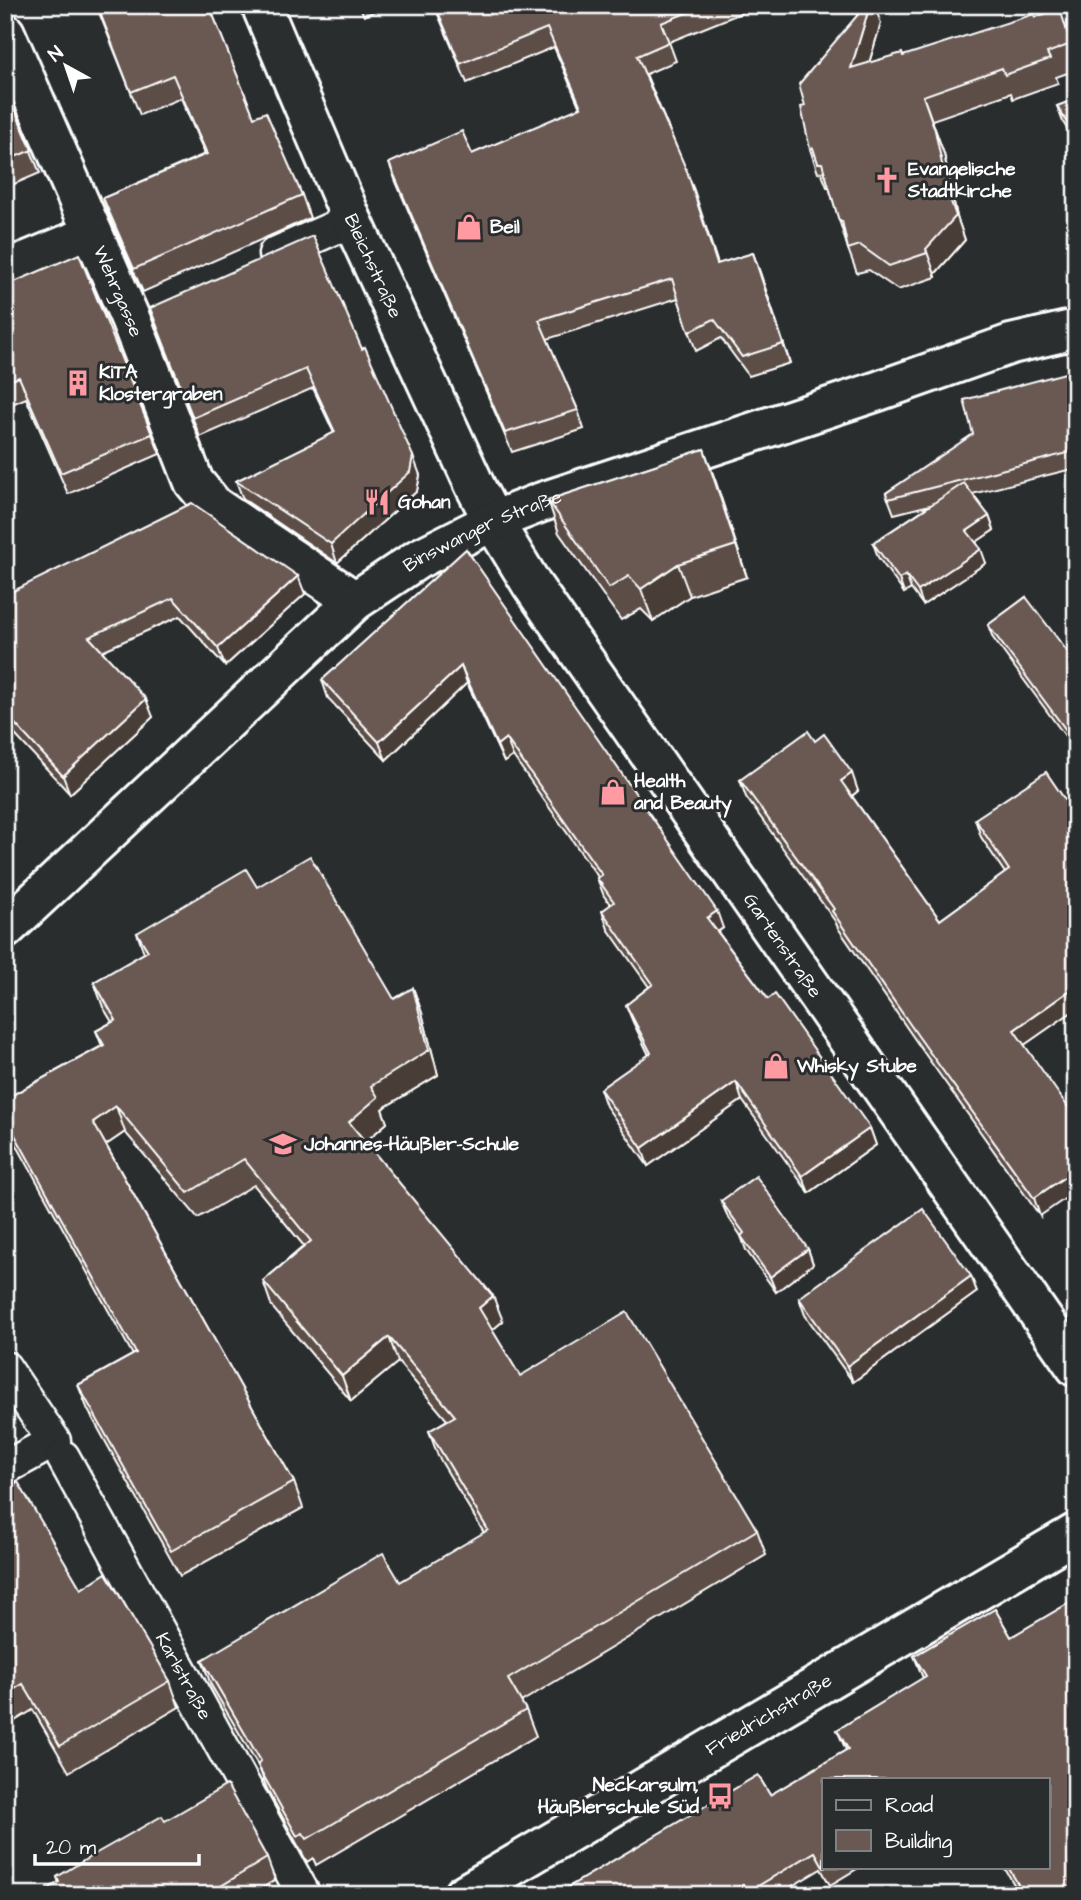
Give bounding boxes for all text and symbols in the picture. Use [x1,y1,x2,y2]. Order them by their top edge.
north arrow [32,32,102,102]
text: N [43,40,69,68]
place label: Evangelische Stadtkirche [907,156,1016,205]
church icon: Evangelische Stadtkirche [872,165,902,195]
street label: Bleichstraße [337,209,409,323]
shop icon: Beil [454,212,484,242]
place label: Beil [490,214,520,241]
street label: Wehrgasse [86,241,150,341]
place label: KiTA Klostergraben [99,359,223,409]
building icon: KiTA Klostergraben [63,368,93,398]
street label: Binswanger Straße [398,483,565,579]
restaurant icon: Gohan [362,487,392,517]
place label: Gohan [398,489,451,516]
place label: Health and Beauty [633,768,732,818]
shop icon: Health and Beauty [598,777,628,807]
street label: Gartenstraße [737,888,829,1003]
shop icon: Whisky Stube [761,1051,791,1081]
place label: Whisky Stube [796,1053,918,1081]
school or university icon: Johannes-Häußler-Schule [268,1129,298,1159]
place label: Johannes-Häußler-Schule [303,1131,520,1158]
street label: Karlstraße [149,1628,218,1725]
street label: Friedrichstraße [700,1667,837,1762]
place label: Neckarsulm, Häußlerschule Süd [538,1772,699,1821]
legend [822,1778,1050,1868]
bus stop icon: Neckarsulm, Häußlerschule Süd [705,1781,735,1811]
text: Road [885,1791,933,1820]
scale bar [35,1823,200,1867]
text: Building [885,1827,953,1858]
text: 20 m [46,1833,97,1862]

